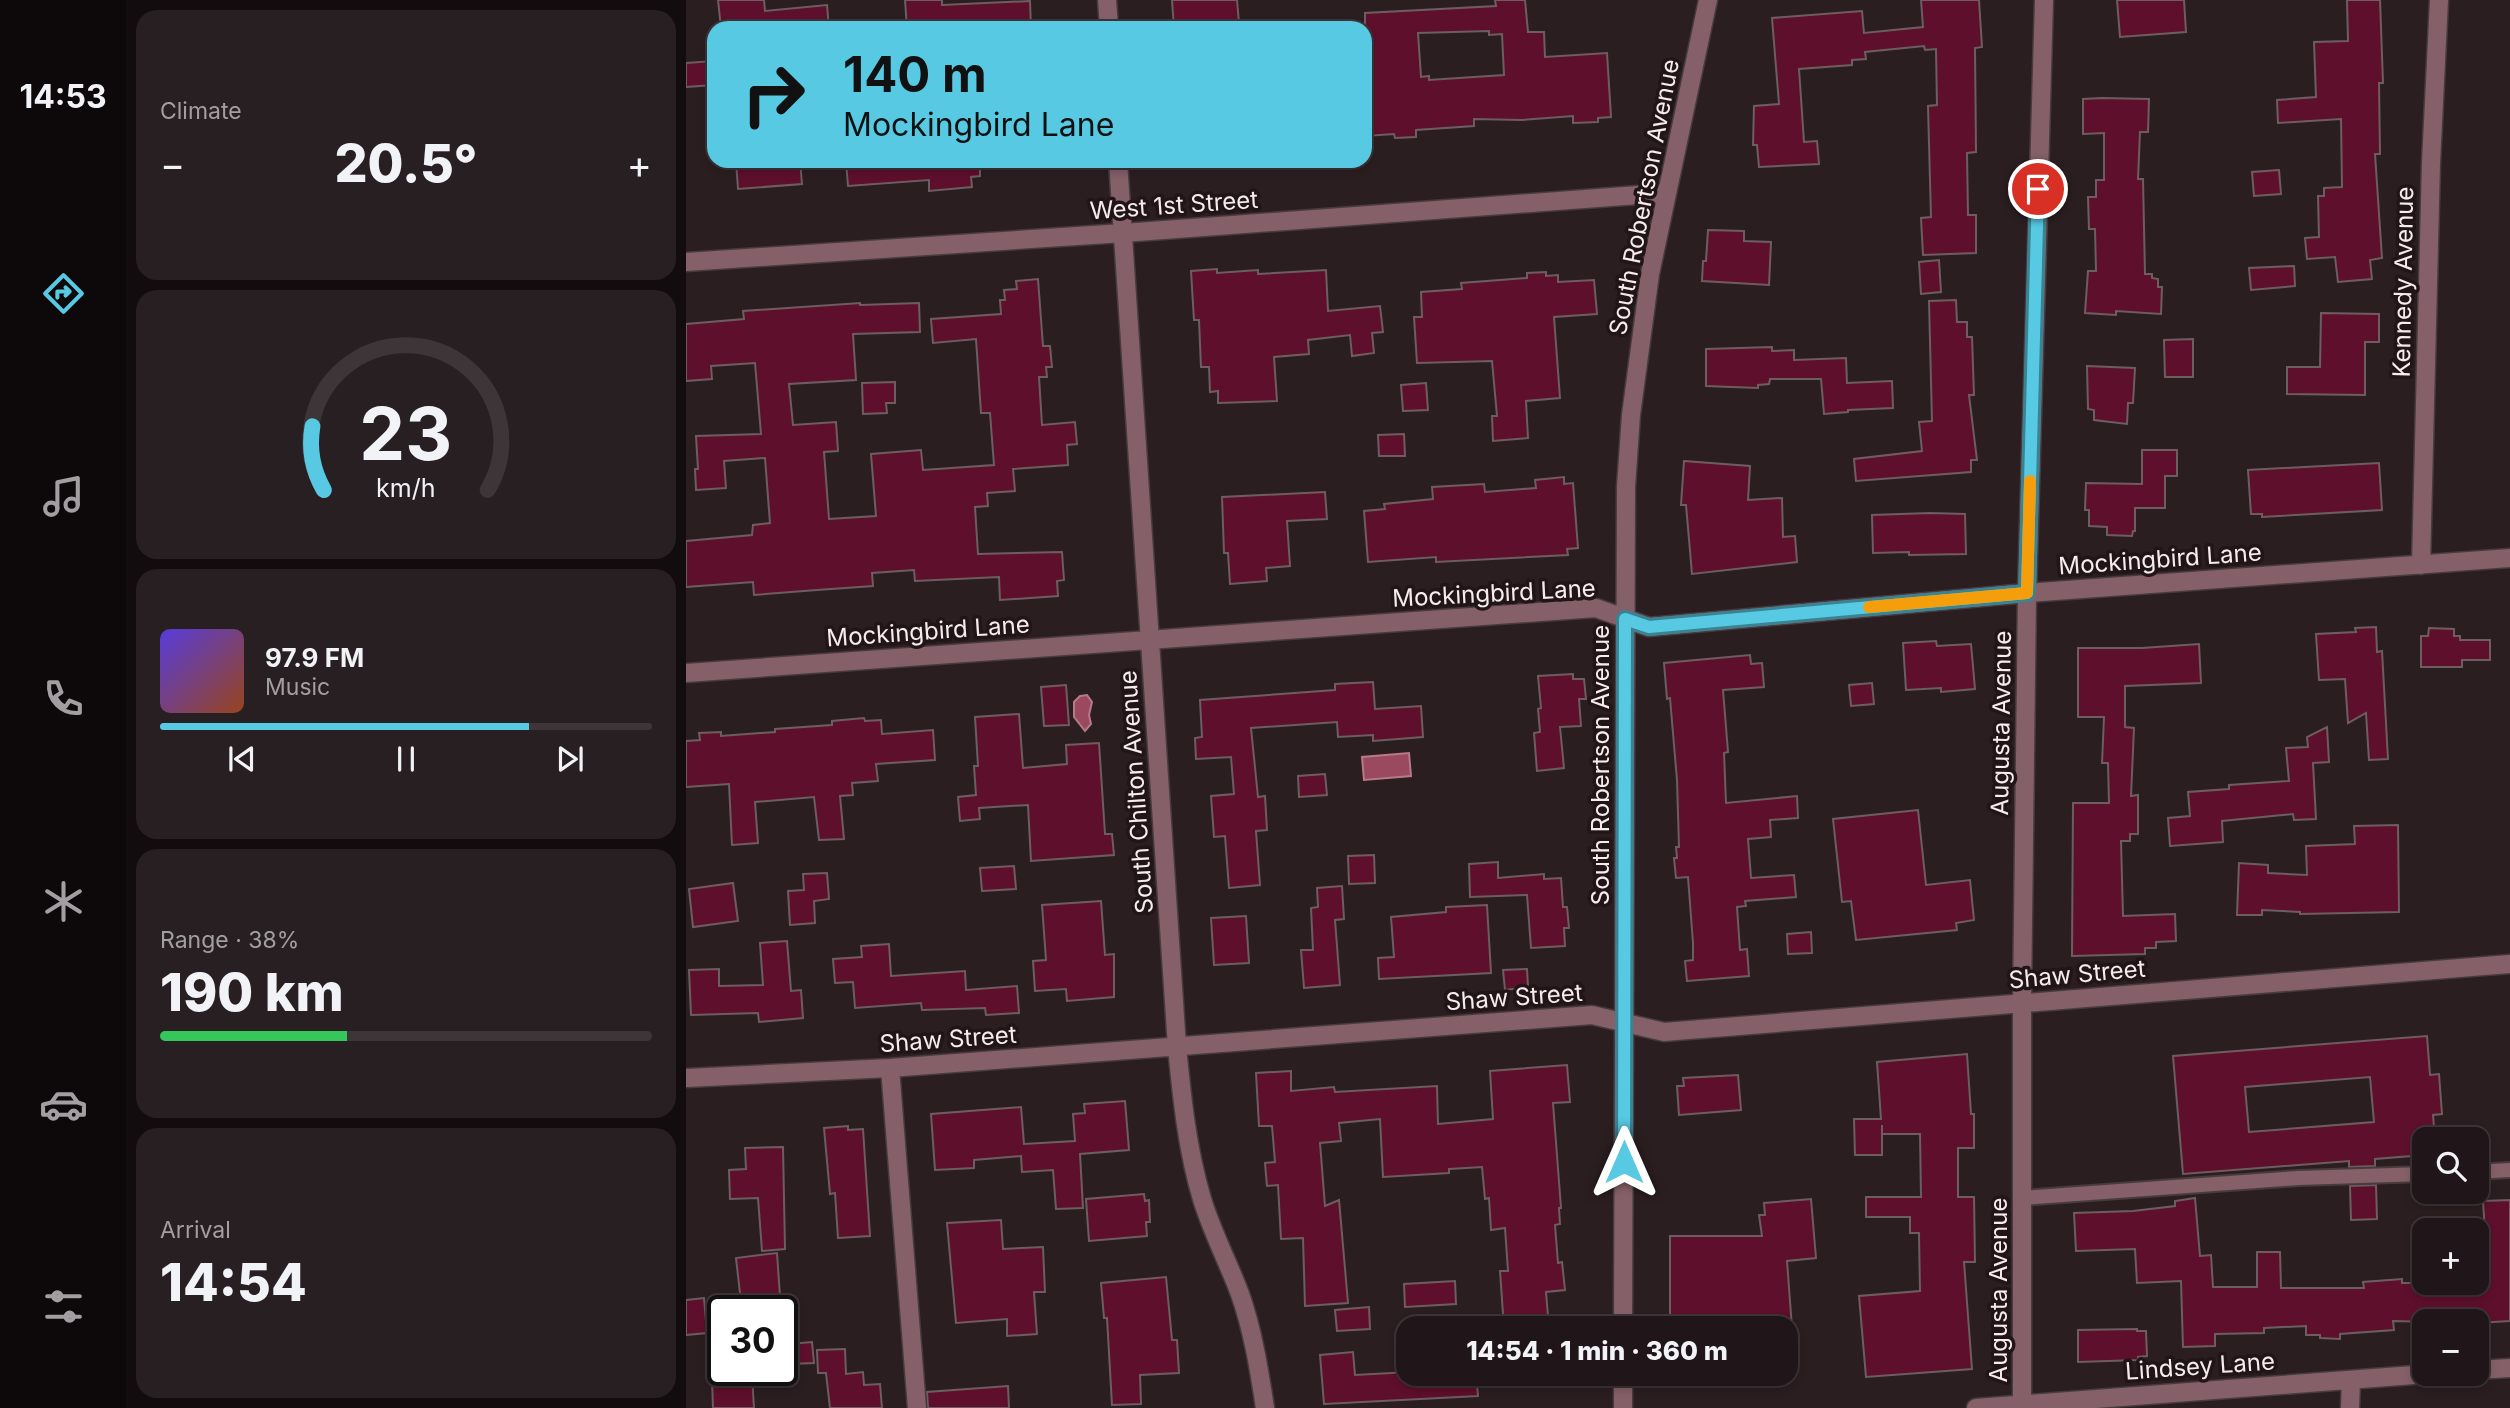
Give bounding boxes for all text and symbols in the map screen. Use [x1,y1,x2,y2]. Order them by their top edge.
text: 140 m [843,45,987,104]
icon: right [728,49,819,140]
street label: South Robertson Avenue [1603,57,1685,337]
text: 14:53 [19,77,107,116]
text: Climate [160,97,242,125]
text: Mockingbird Lane [843,105,1114,144]
text: 20.5° [334,132,478,195]
text: − [160,141,185,187]
text: + [627,141,652,187]
pin [2008,159,2068,219]
icon: arrive [2019,170,2057,208]
street label: West 1st Street [1089,185,1259,225]
street label: Kennedy Avenue [2387,186,2419,378]
icon: directions [39,269,88,318]
text: 23 [360,390,452,479]
icon: music [39,472,88,521]
text: km/h [376,473,436,503]
street label: Mockingbird Lane [2057,537,2263,581]
street label: Mockingbird Lane [1392,573,1596,613]
street label: Mockingbird Lane [825,609,1031,653]
street label: South Robertson Avenue [1586,625,1615,905]
street label: Augusta Avenue [1985,630,2017,816]
text: 97.9 FM [265,642,364,673]
street label: South Chilton Avenue [1113,669,1159,915]
text: Music [265,673,330,701]
icon: phone [39,674,88,723]
icon: previous [223,740,261,778]
icon: pause [387,740,425,778]
icon: next [551,740,589,778]
icon: climate [39,877,88,926]
text: Range · 38% [160,926,299,954]
street label: Shaw Street [2007,954,2147,994]
text: 190 km [160,961,344,1024]
street label: Shaw Street [1445,978,1584,1016]
street label: Shaw Street [879,1020,1018,1058]
icon: car [39,1080,88,1129]
position arrow [1587,1125,1661,1199]
map controls [2412,1127,2489,1386]
button: search [2412,1127,2489,1204]
street label: Augusta Avenue [1984,1198,2013,1382]
text: Arrival [160,1216,231,1244]
button: + [2412,1218,2489,1295]
text: 14:54 [160,1251,307,1314]
icon: filters [39,1282,88,1331]
speed limit sign: 30 [707,1295,798,1386]
button: − [2412,1309,2489,1386]
text: 14:54 · 1 min · 360 m [1466,1335,1728,1366]
street label: Lindsey Lane [2124,1346,2276,1386]

